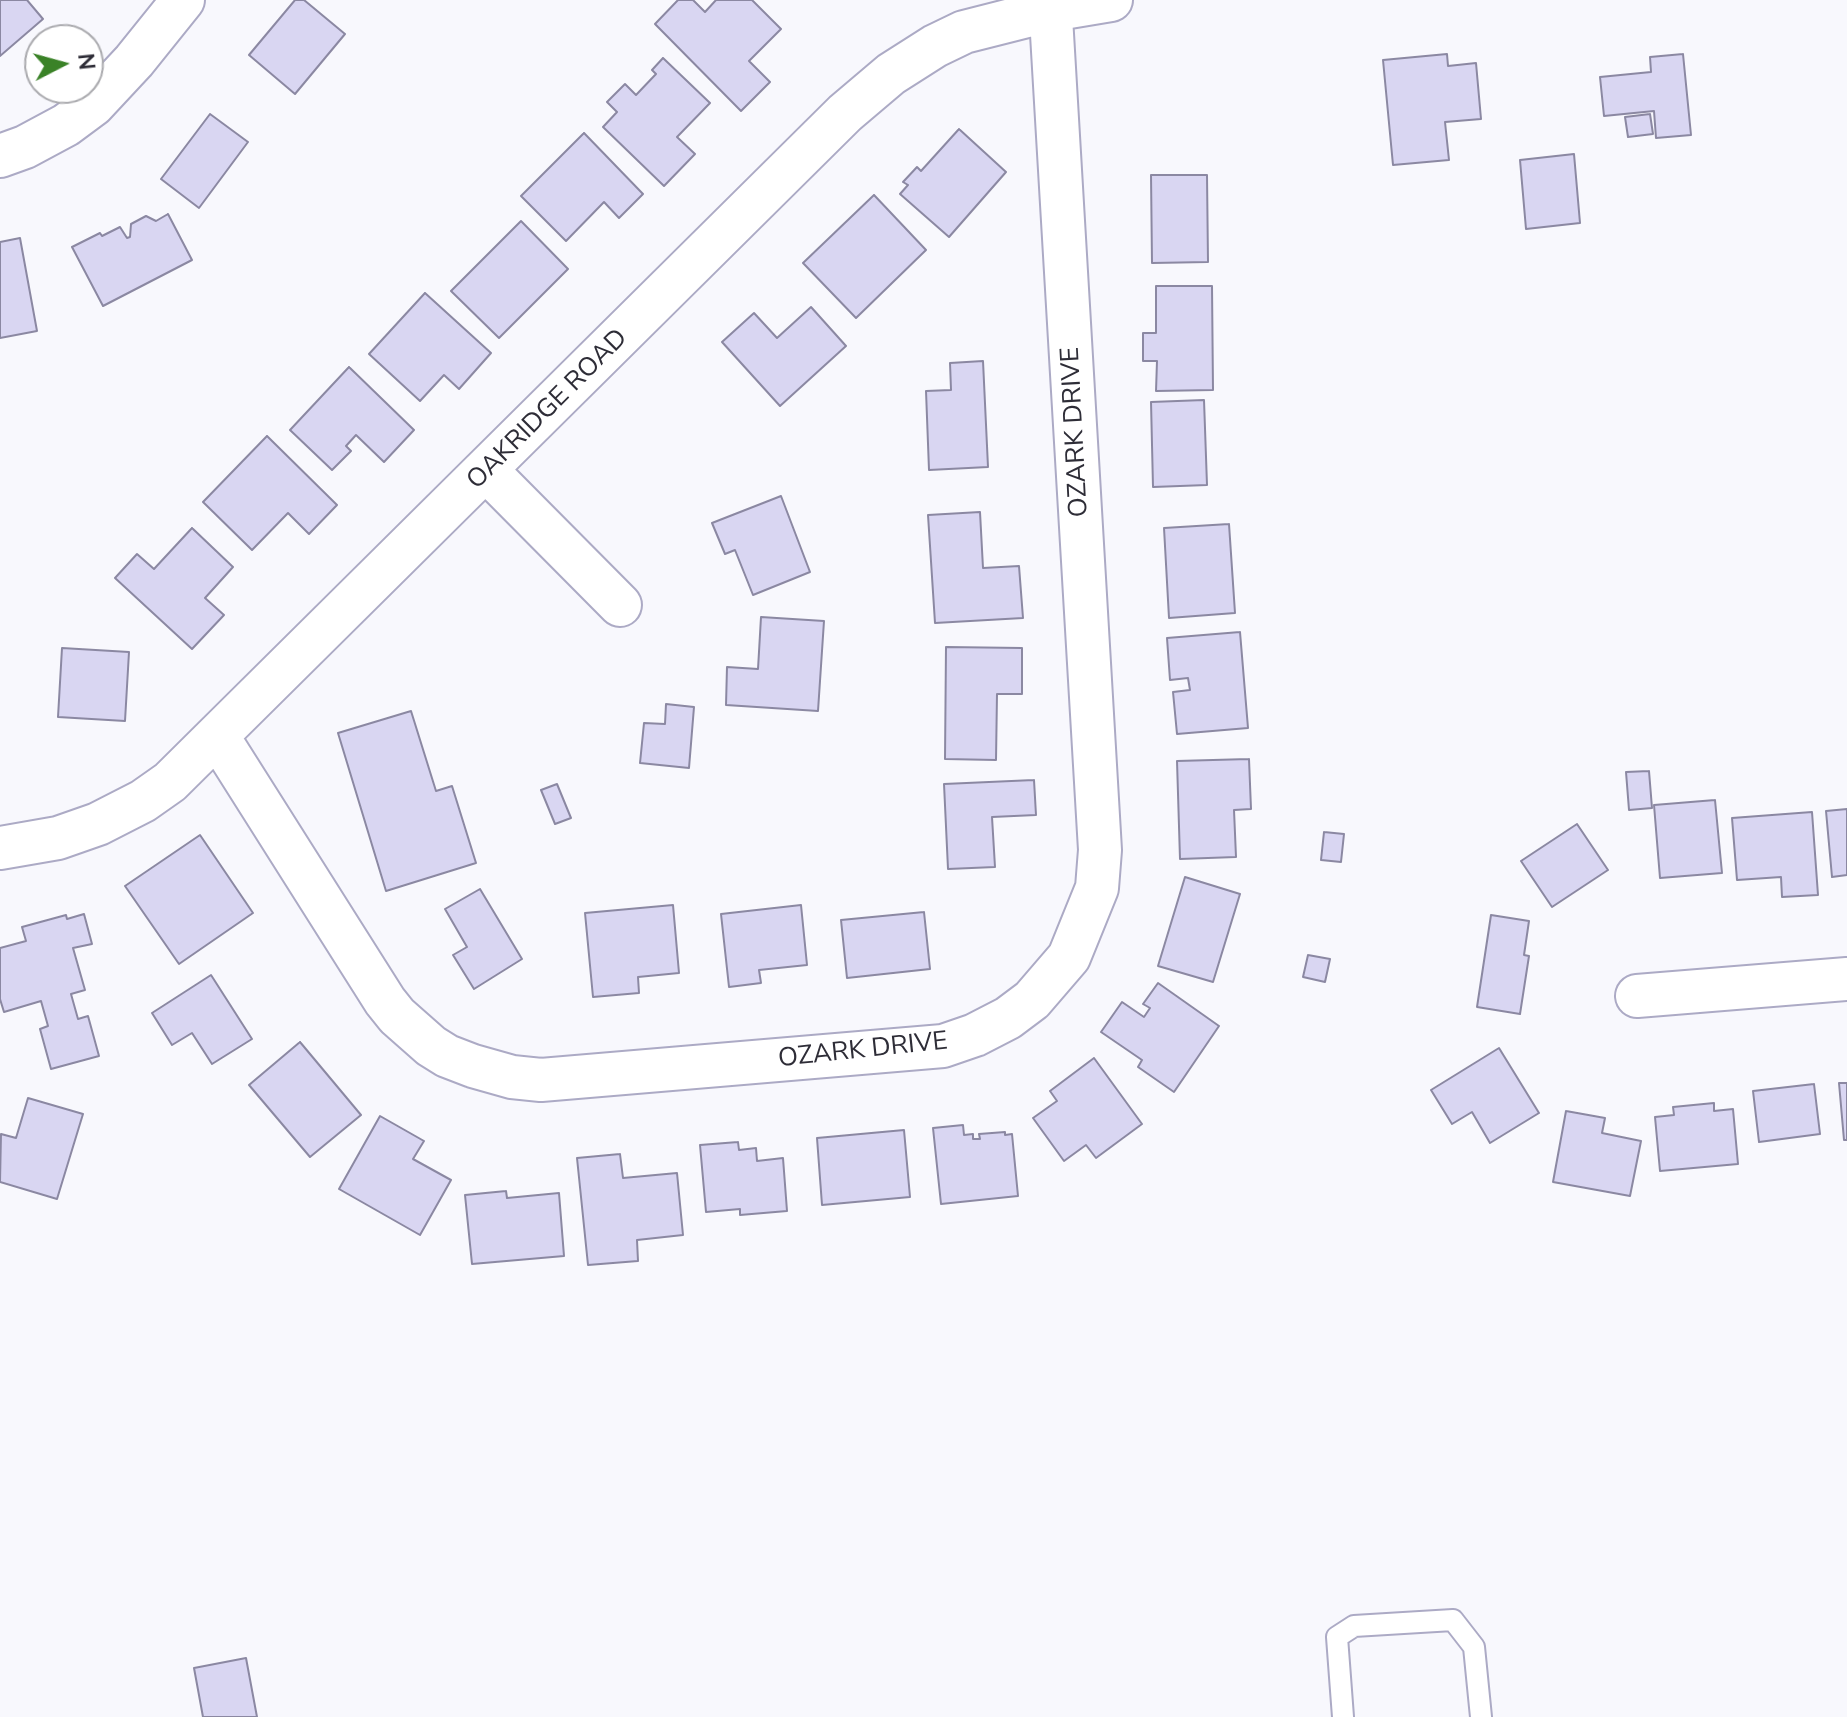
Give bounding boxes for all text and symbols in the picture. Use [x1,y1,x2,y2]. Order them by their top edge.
north arrow [24,24,104,104]
text: N [70,52,102,71]
street label: OAKRIDGE ROAD [461,323,635,497]
street label: OZARK DRIVE [1056,346,1096,518]
street label: OZARK DRIVE [777,1027,949,1075]

